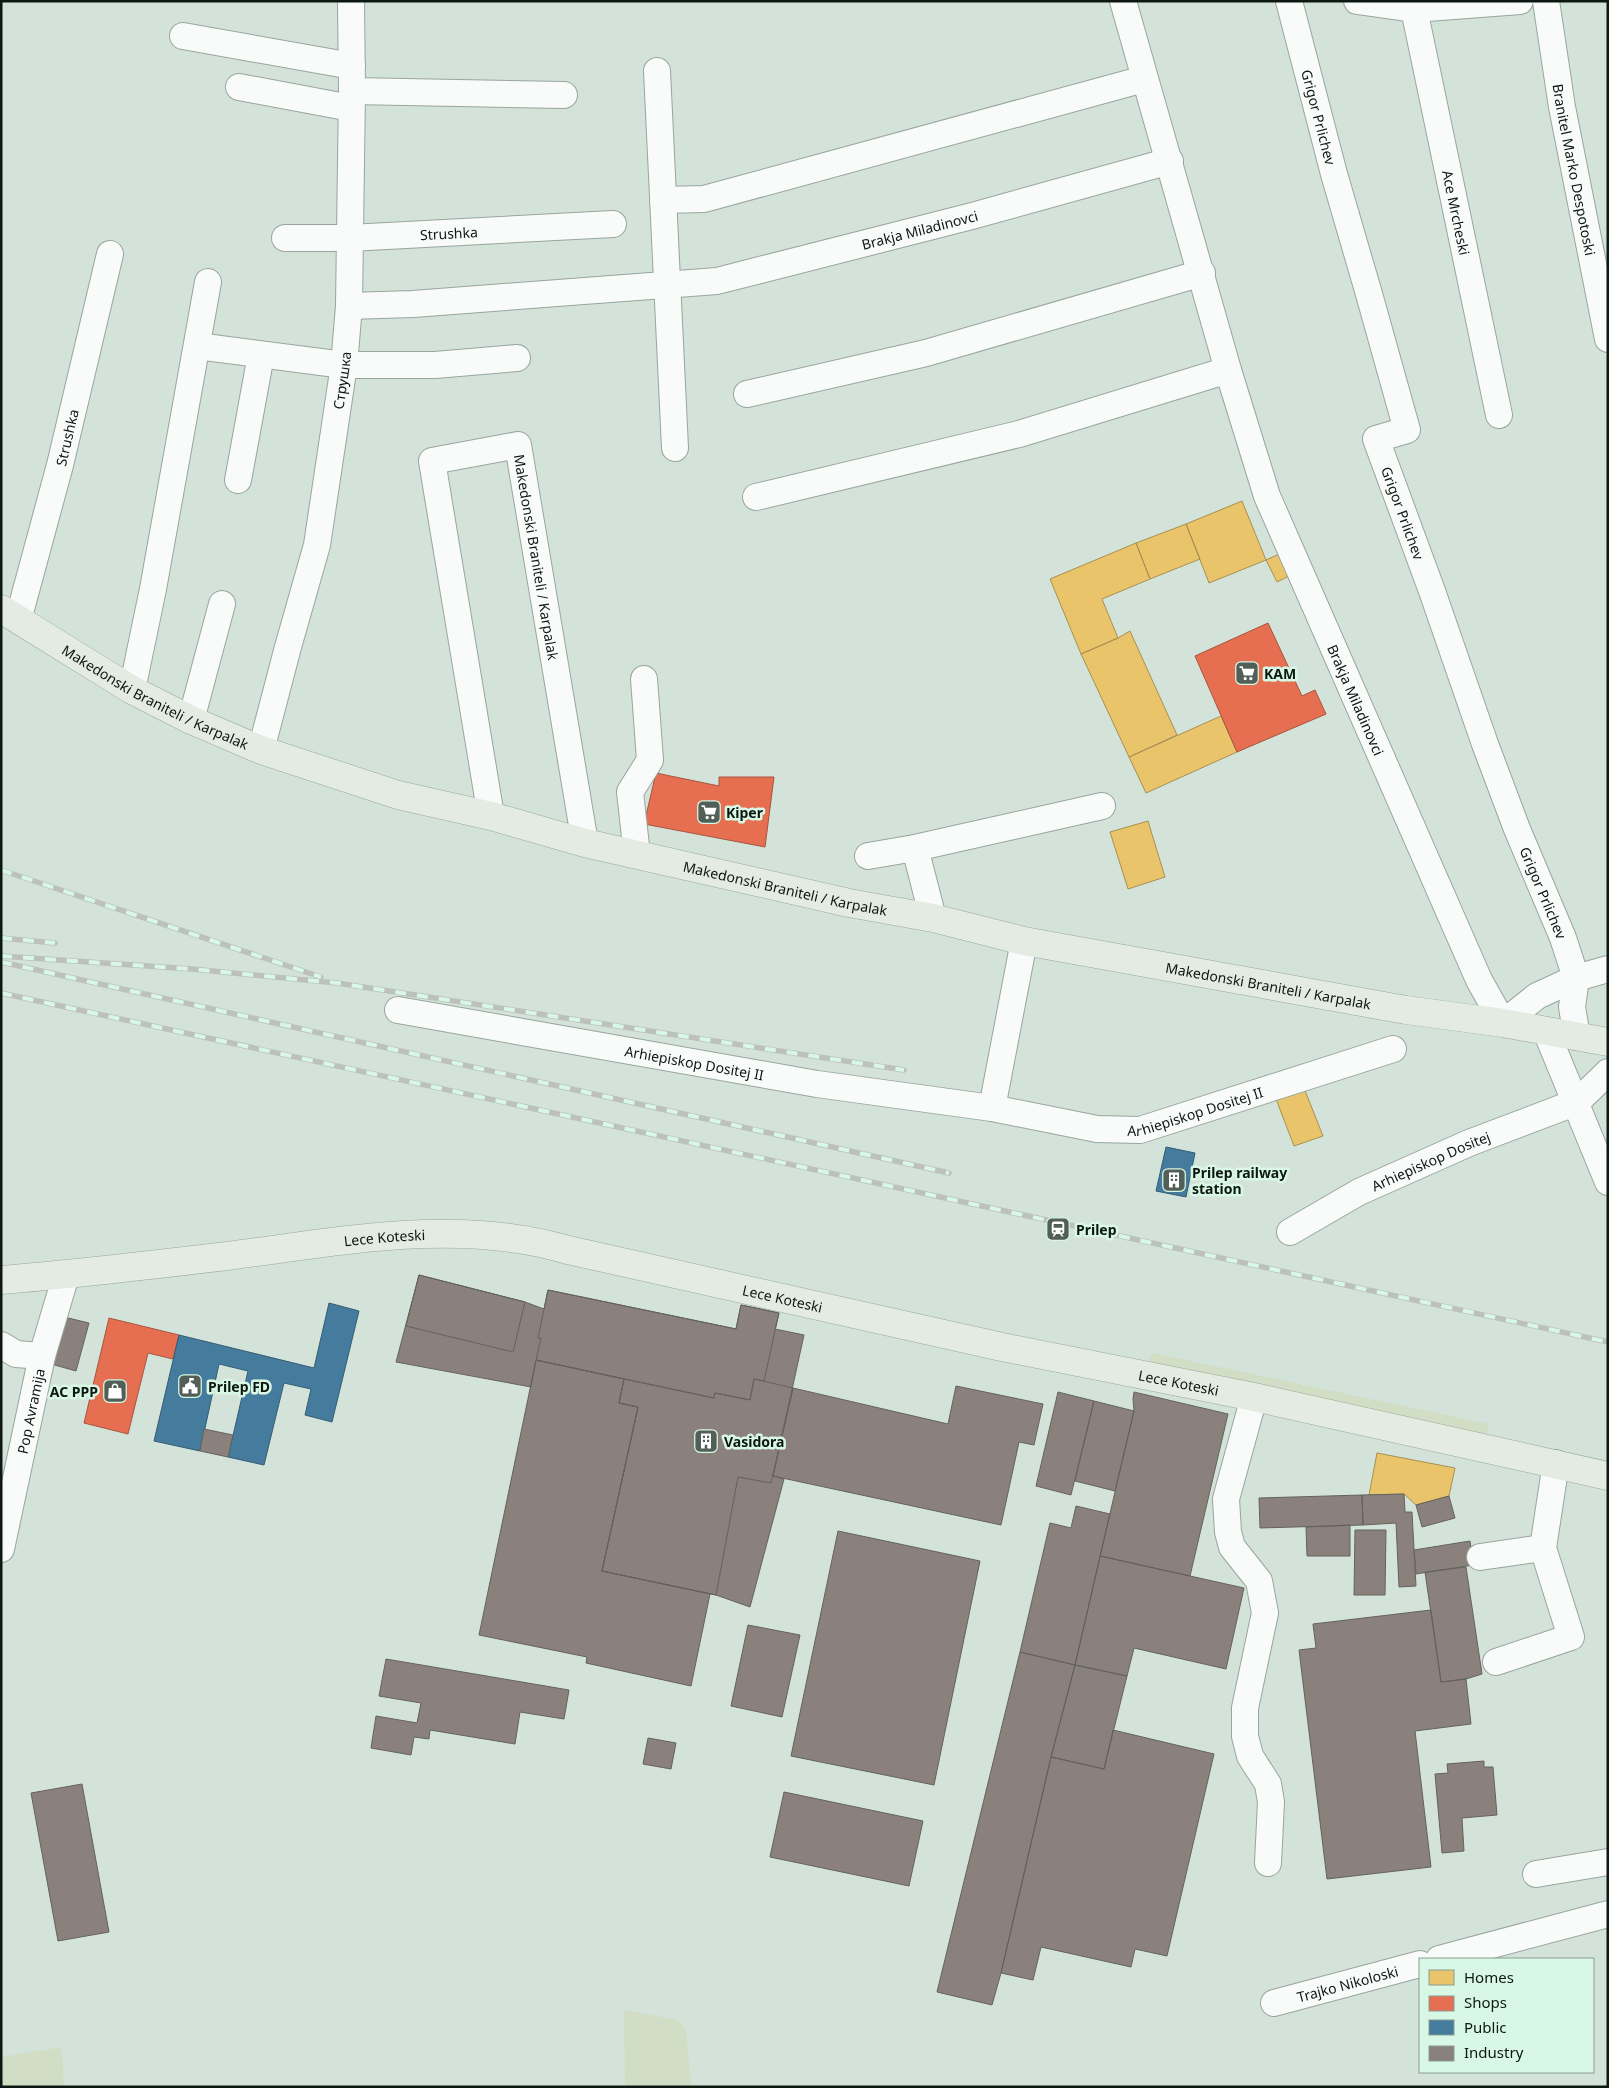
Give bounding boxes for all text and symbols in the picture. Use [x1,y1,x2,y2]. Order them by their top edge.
street label: Grigor Prlichev [1298,67,1341,168]
street label: Branitel Marko Despotoski [1549,82,1601,257]
street label: Ace Mrcheski [1438,168,1475,257]
street label: Brakja Miladinovci [859,205,980,253]
street label: Strushka [419,222,478,244]
street label: Струшка [328,351,355,411]
street label: Strushka [51,407,82,468]
street label: Makedonski Braniteli / Karpalak [510,453,564,662]
street label: Grigor Prlichev [1377,464,1429,563]
street label: Makedonski Braniteli / Karpalak [59,640,252,753]
street label: Brakja Miladinovci [1324,641,1389,758]
supermarket icon: KAM [1234,660,1260,686]
place label: KAM [1264,664,1296,683]
supermarket icon: Kiper [696,799,722,825]
place label: Kiper [726,803,764,822]
street label: Grigor Prlichev [1516,844,1572,942]
street label: Makedonski Braniteli / Karpalak [681,856,889,919]
street label: Makedonski Braniteli / Karpalak [1164,957,1373,1013]
street label: Arhiepiskop Dositej II [623,1041,766,1084]
street label: Arhiepiskop Dositej II [1127,1082,1265,1140]
street label: Arhiepiskop Dositej [1368,1126,1493,1195]
place label: Prilep railway station [1192,1163,1287,1198]
building icon: Prilep railway station [1161,1167,1187,1193]
station icon: Prilep [1045,1216,1071,1242]
place label: Prilep [1076,1220,1117,1239]
street label: Lece Koteski [343,1225,425,1250]
street label: Lece Koteski [741,1280,824,1316]
street label: Lece Koteski [1137,1365,1221,1399]
street label: Pop Avramija [12,1367,49,1456]
public building icon: Prilep FD [177,1373,203,1399]
place label: Prilep FD [208,1377,270,1396]
shop icon: АС РРР [102,1378,128,1404]
place label: АС РРР [50,1382,98,1401]
building icon: Vasidora [693,1428,719,1454]
place label: Vasidora [724,1432,784,1451]
legend [1419,1958,1594,2073]
street label: Trajko Nikoloski [1295,1961,1400,2006]
text: Homes [1464,1967,1514,1987]
text: Shops [1464,1992,1507,2012]
text: Public [1464,2017,1507,2037]
text: Industry [1464,2042,1524,2062]

